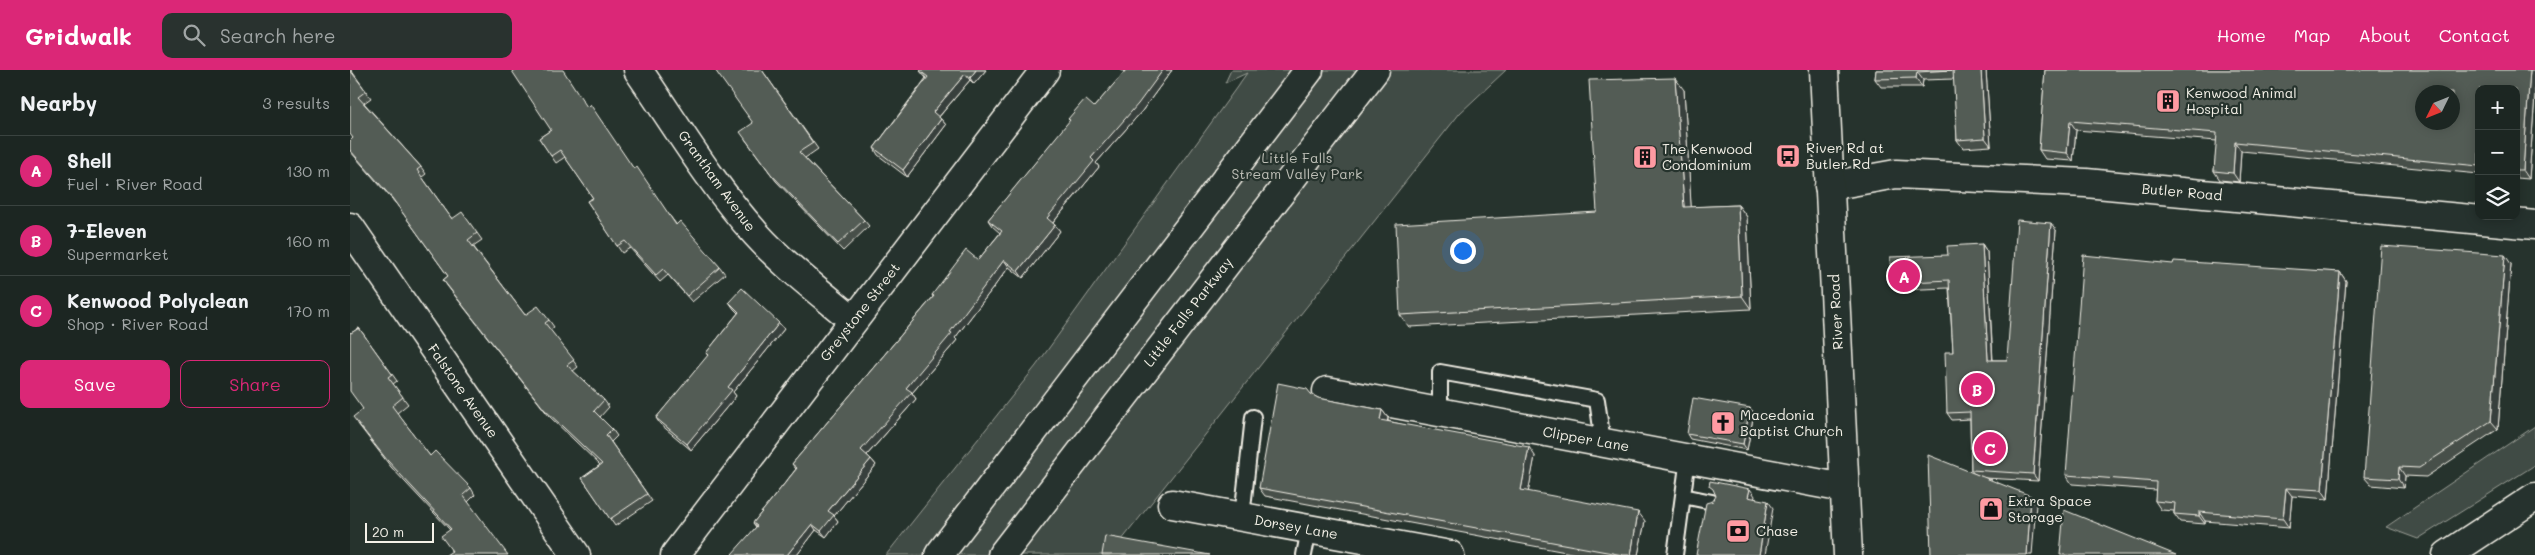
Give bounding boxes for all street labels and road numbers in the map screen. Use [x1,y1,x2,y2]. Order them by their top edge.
street label: Grantham Avenue [674,126,761,235]
street label: Butler Road [2141,179,2223,205]
street label: Little Falls Parkway [1139,253,1236,370]
street label: Greystone Street [815,259,904,365]
street label: River Road [1824,274,1847,350]
street label: Falstone Avenue [424,340,503,441]
street label: Clipper Lane [1541,422,1631,455]
street label: Dorsey Lane [1253,510,1339,543]

